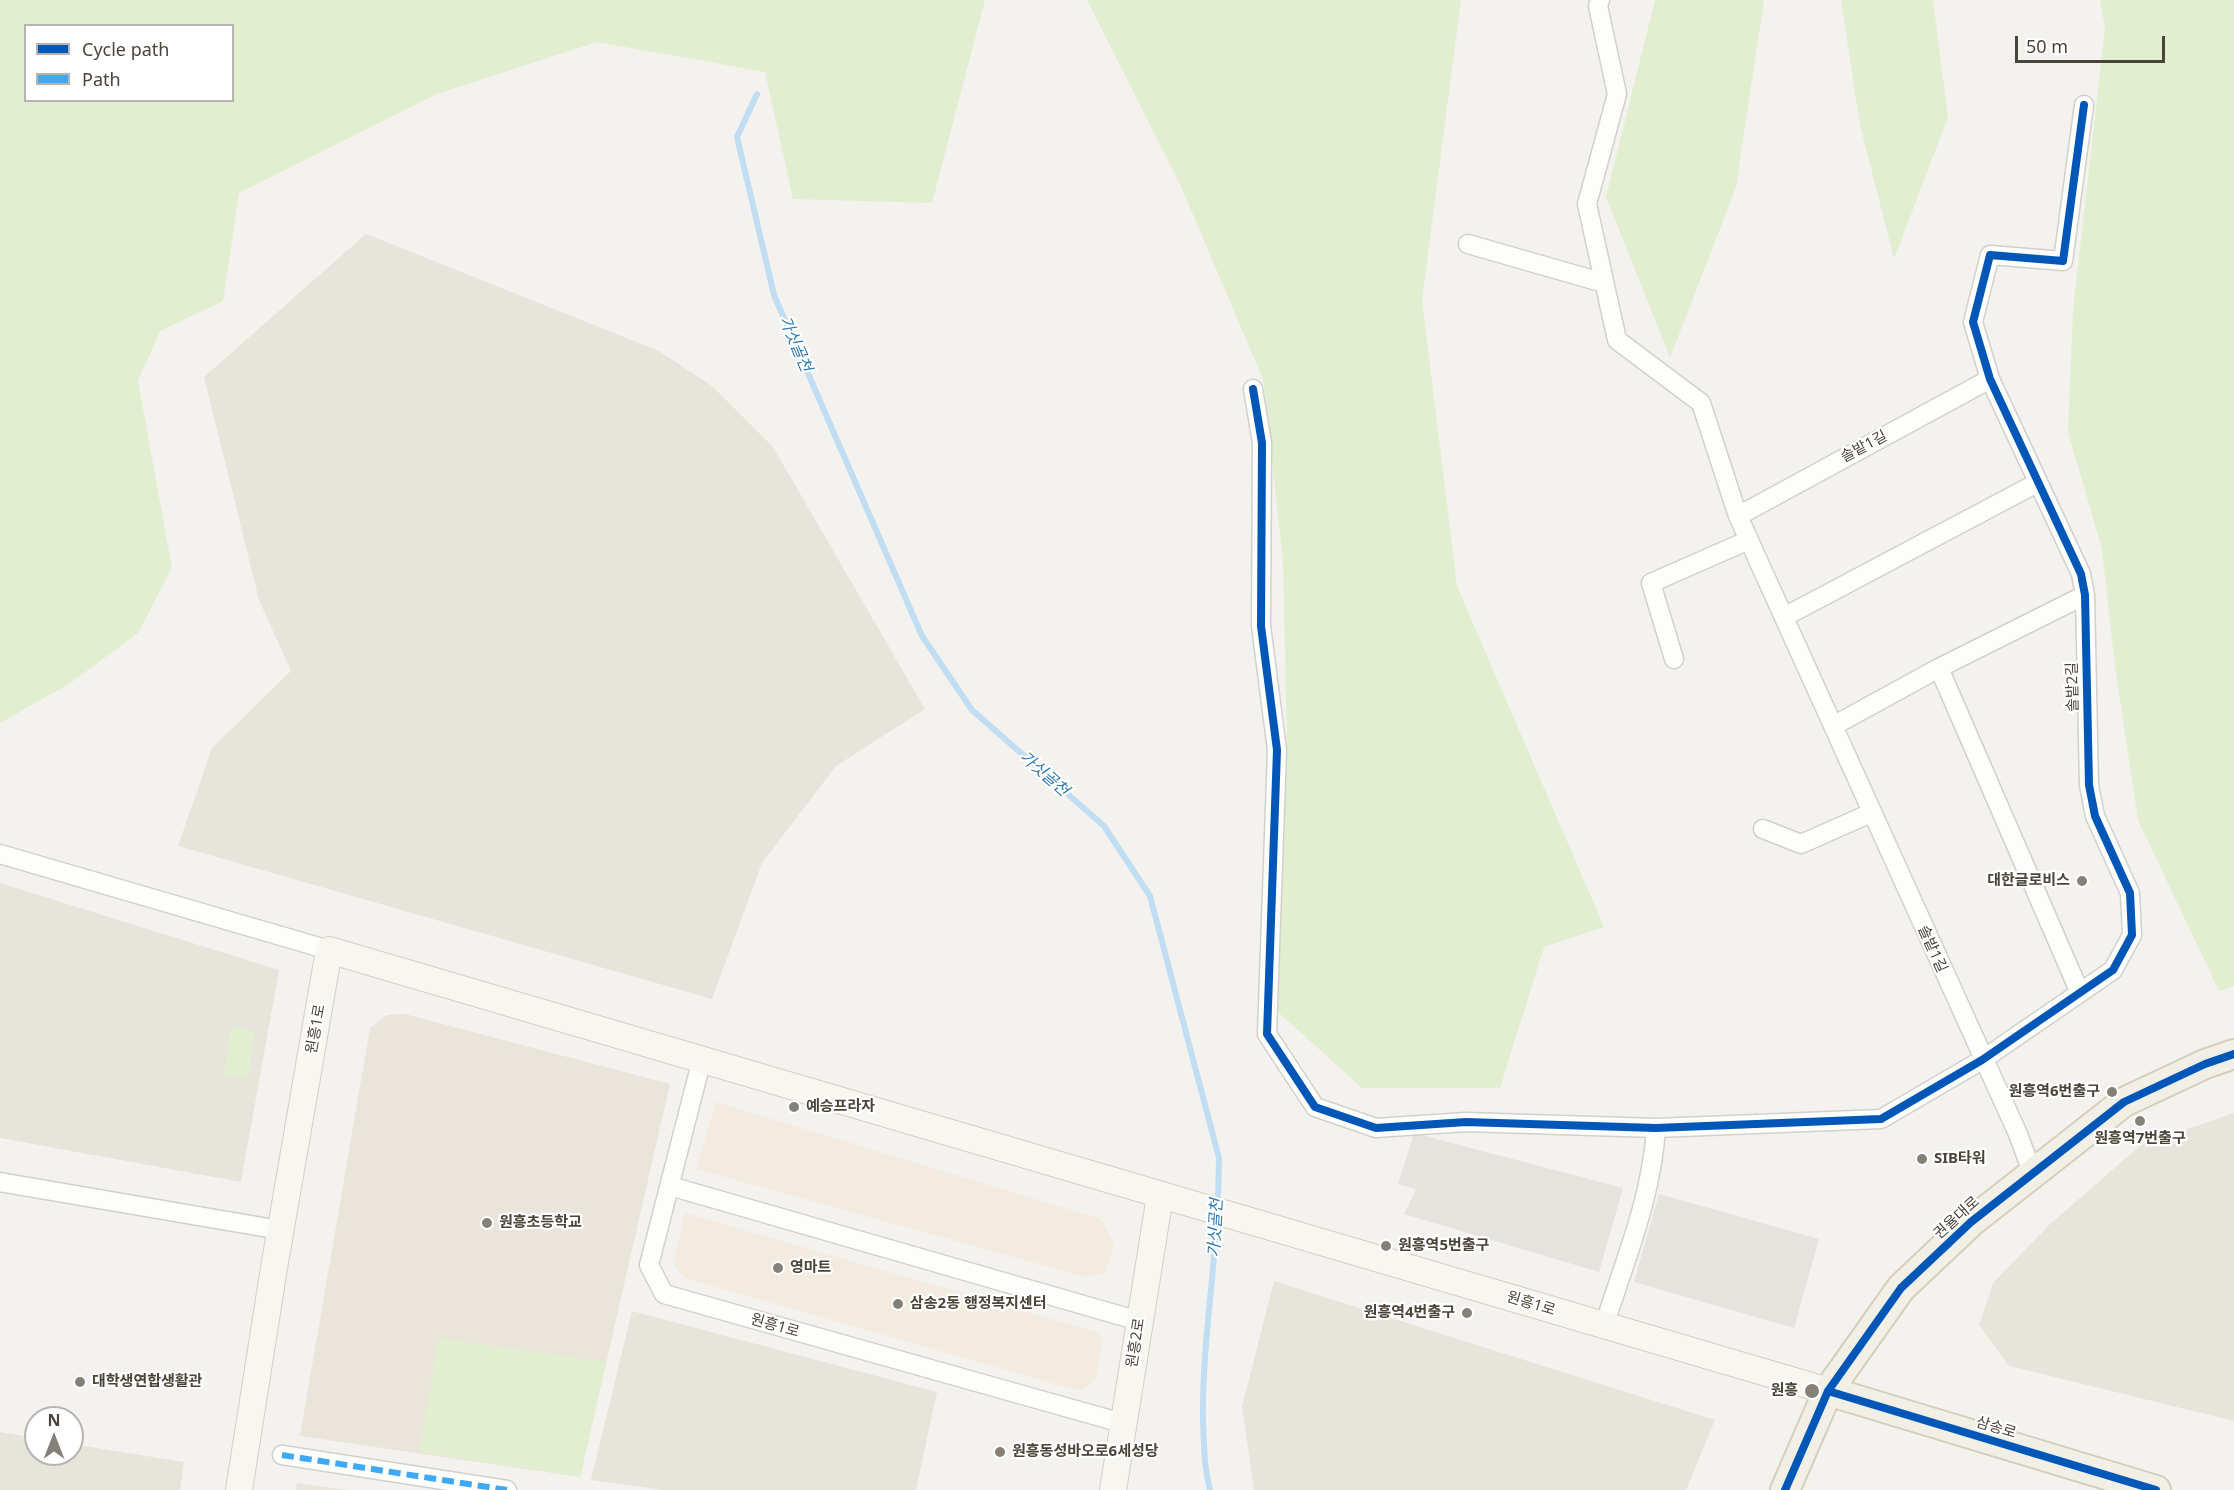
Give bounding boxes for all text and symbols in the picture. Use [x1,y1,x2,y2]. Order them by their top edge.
legend [24,24,234,102]
scale bar [2018,24,2168,62]
text: 50 m [2026,34,2068,58]
text: Cycle path [82,37,169,61]
text: Path [82,67,121,91]
water label: 가싯골천 [775,313,815,375]
street label: 솔밭1길 [1838,427,1890,467]
street label: 솔밭2길 [2064,662,2082,712]
water label: 가싯골천 [1015,747,1073,801]
place label: 대한글로비스 [1987,872,2070,890]
marker: 대한글로비스 [2075,874,2089,888]
street label: 솔밭1길 [1914,923,1950,975]
street label: 원흥1로 [303,1003,329,1055]
place label: 원흥역6번출구 [2009,1083,2100,1101]
marker: 원흥역6번출구 [2105,1085,2119,1099]
place label: 예승프라자 [806,1098,875,1116]
marker: 예승프라자 [787,1100,801,1114]
marker: 원흥역7번출구 [2133,1114,2147,1128]
place label: 원흥역7번출구 [2094,1130,2186,1148]
place label: SIB타워 [1934,1150,1986,1168]
marker: SIB타워 [1915,1152,1929,1166]
street label: 권율대로 [1930,1193,1984,1243]
water label: 가싯골천 [1205,1198,1227,1258]
place label: 원흥초등학교 [499,1214,582,1232]
marker: 원흥초등학교 [480,1216,494,1230]
place label: 원흥역5번출구 [1398,1237,1489,1255]
marker: 원흥역5번출구 [1379,1239,1393,1253]
place label: 영마트 [790,1259,831,1277]
marker: 영마트 [771,1261,785,1275]
street label: 원흥1로 [1504,1288,1558,1320]
place label: 삼송2동 행정복지센터 [910,1295,1047,1313]
marker: 삼송2동 행정복지센터 [891,1297,905,1311]
place label: 원흥역4번출구 [1364,1304,1455,1322]
marker: 원흥역4번출구 [1460,1306,1474,1320]
street label: 원흥1로 [748,1310,802,1342]
street label: 원흥2로 [1123,1317,1149,1369]
place label: 대학생연합생활관 [92,1373,202,1391]
marker: 대학생연합생활관 [73,1375,87,1389]
place label: 원흥 [1770,1382,1798,1400]
marker: 원흥 [1803,1382,1821,1400]
north arrow [24,1406,84,1466]
text: N [47,1409,61,1431]
street label: 삼송로 [1974,1413,2018,1443]
place label: 원흥동성바오로6세성당 [1012,1443,1159,1461]
marker: 원흥동성바오로6세성당 [993,1445,1007,1459]

